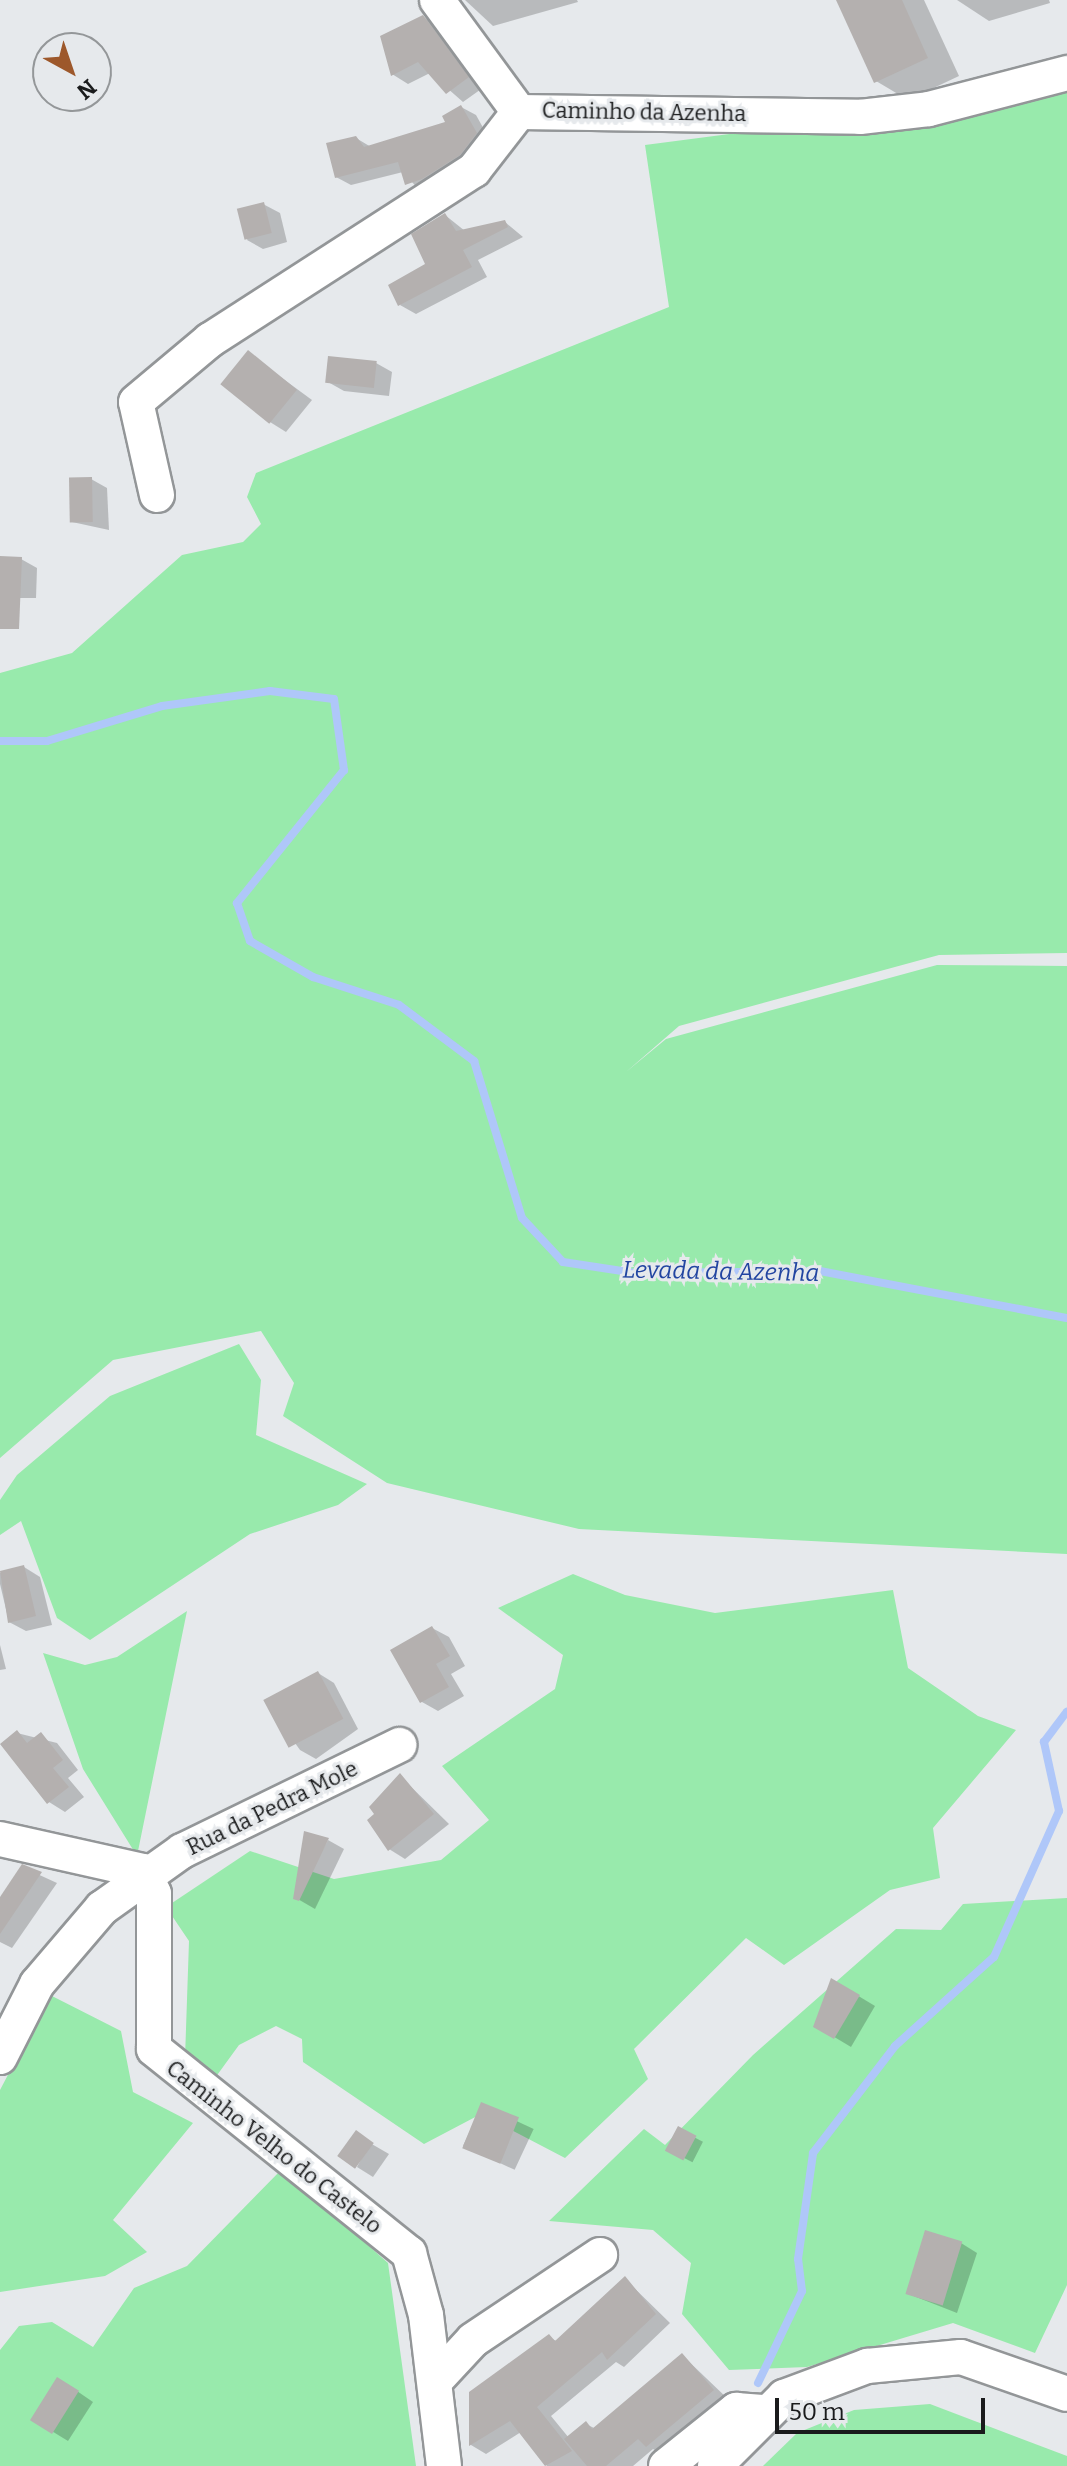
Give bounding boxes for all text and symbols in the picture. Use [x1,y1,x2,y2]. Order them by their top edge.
north arrow [32,32,112,112]
text: N [71,73,102,105]
street label: Caminho da Azenha [542,97,746,127]
water label: Levada da Azenha [622,1256,820,1288]
street label: Rua da Pedra Mole [182,1755,362,1861]
street label: Caminho Velho do Castelo [161,2055,387,2239]
scale bar [779,2382,989,2432]
text: 50 m [789,2398,845,2426]

